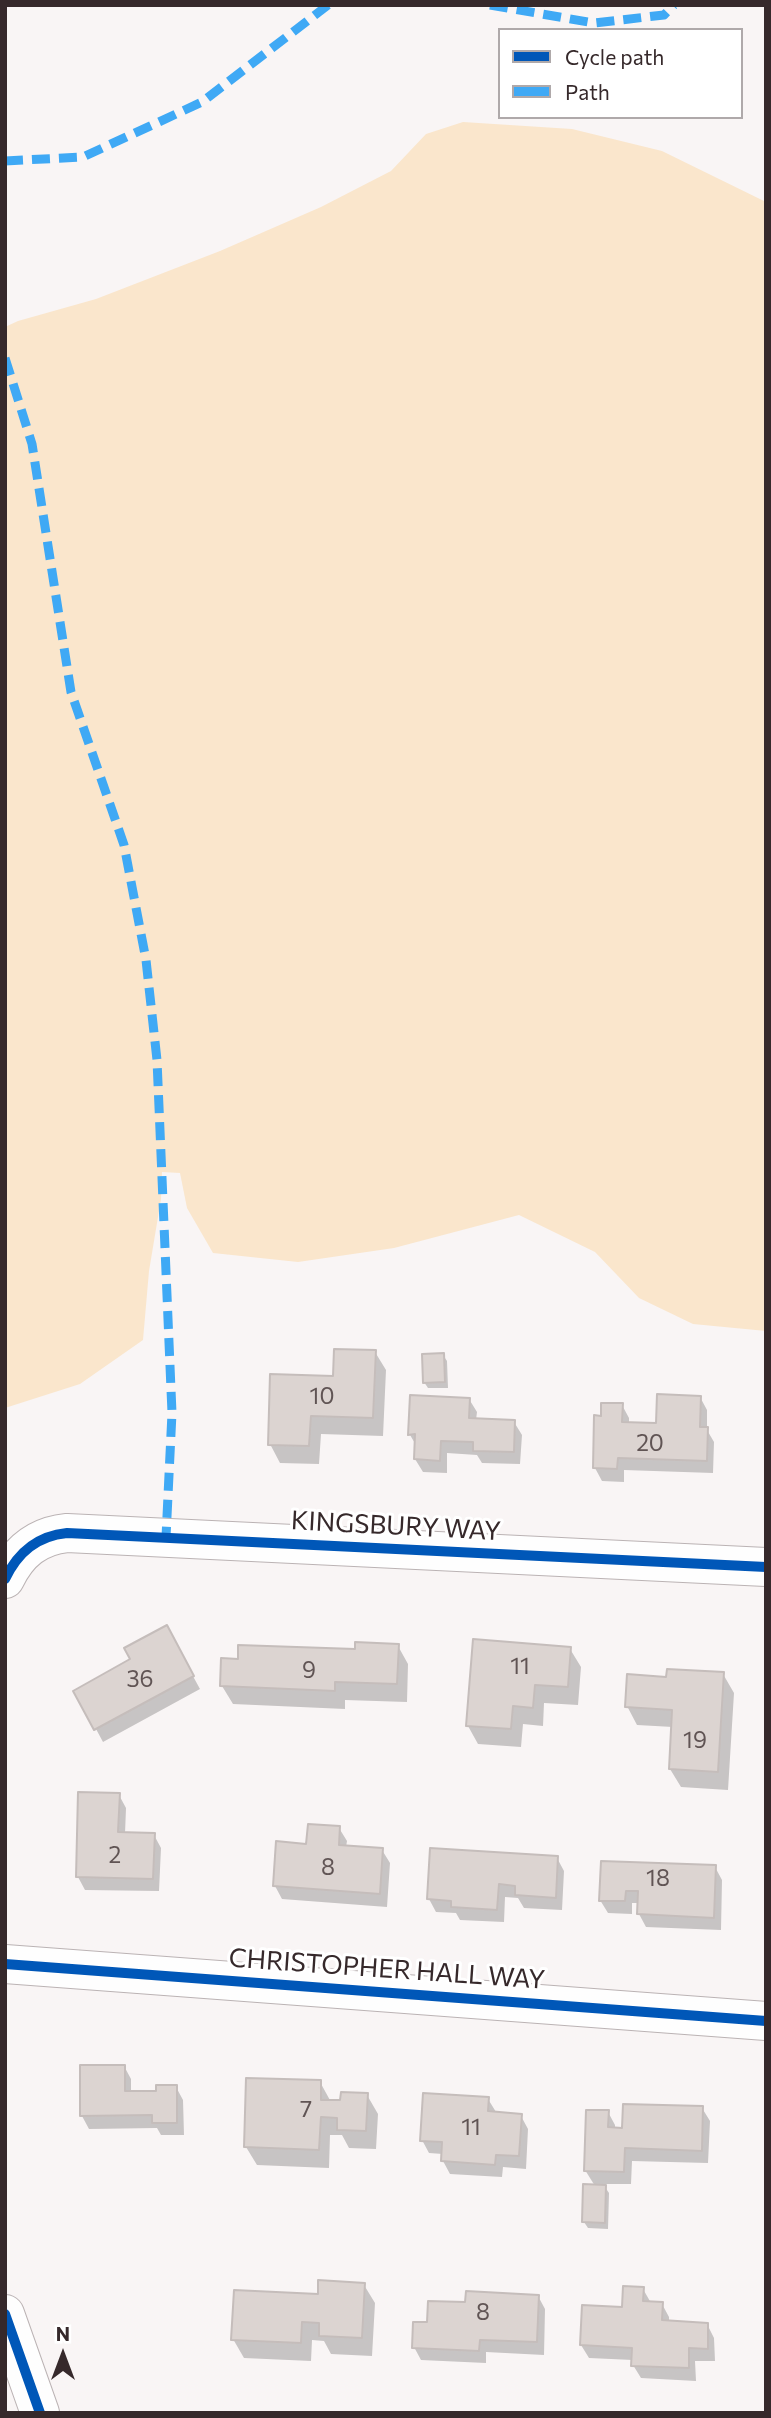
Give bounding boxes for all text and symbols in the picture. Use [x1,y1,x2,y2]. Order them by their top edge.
legend [498,28,743,119]
text: Cycle path [565,44,664,69]
text: Path [565,79,610,104]
house number: 10 [310,1382,334,1410]
house number: 20 [636,1429,664,1457]
street label: KINGSBURY WAY [290,1505,502,1547]
house number: 11 [510,1652,530,1680]
house number: 9 [302,1656,316,1684]
house number: 36 [126,1665,154,1693]
house number: 19 [683,1726,707,1754]
house number: 2 [109,1841,121,1869]
house number: 8 [321,1853,335,1881]
house number: 18 [646,1864,670,1892]
street label: CHRISTOPHER HALL WAY [228,1942,546,1996]
house number: 7 [300,2095,312,2123]
house number: 11 [461,2113,481,2141]
house number: 8 [476,2298,490,2326]
north arrow [28,2320,98,2390]
text: N [56,2322,70,2345]

